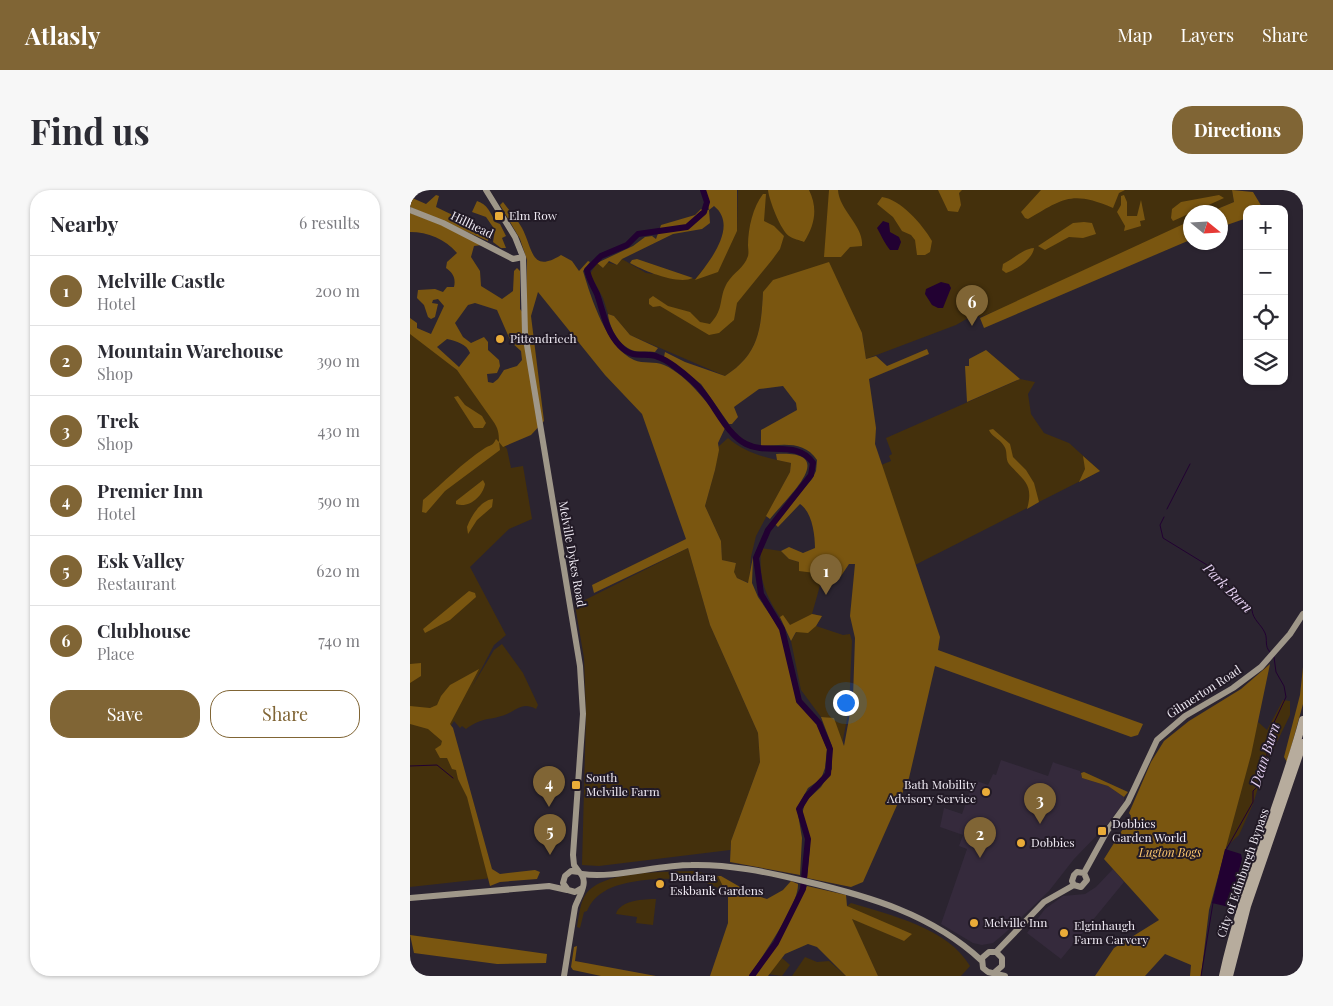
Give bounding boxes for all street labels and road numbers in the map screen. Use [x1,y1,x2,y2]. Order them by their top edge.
street label: Hillhead [448,207,496,241]
street label: Melville Dykes Road [556,500,590,608]
street label: Gilmerton Road [1163,661,1244,721]
street label: City of Edinburgh Bypass [1212,806,1272,939]

